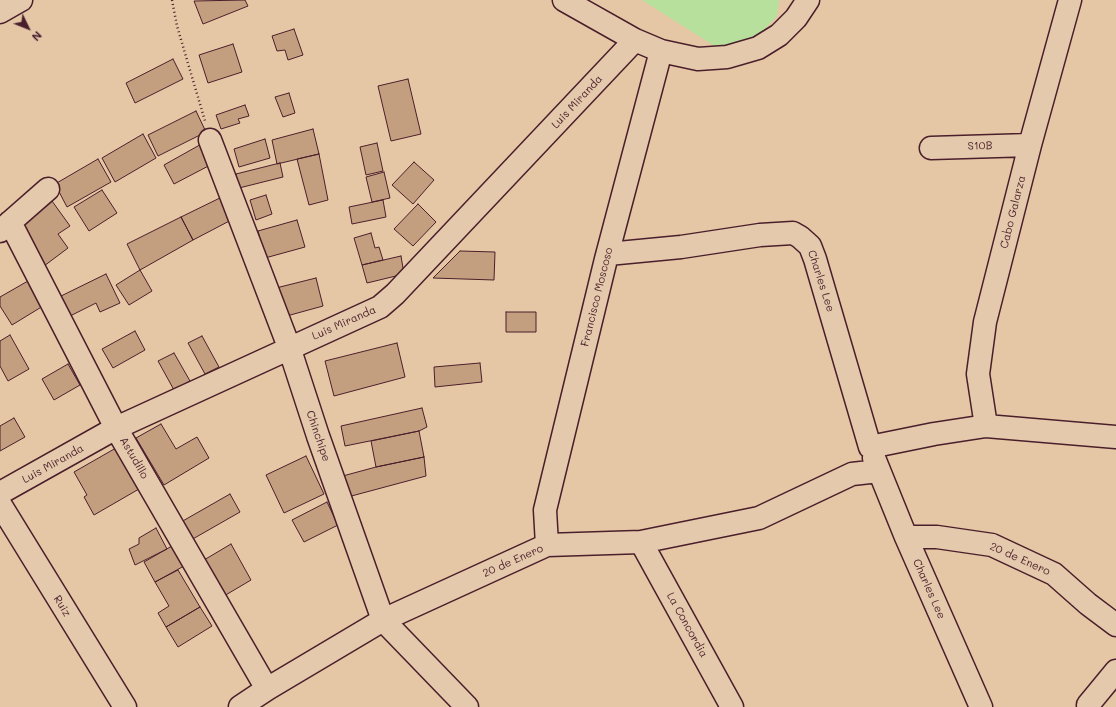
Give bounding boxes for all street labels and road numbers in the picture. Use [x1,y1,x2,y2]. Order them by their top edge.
street label: Luis Miranda [549,72,605,132]
street label: S10B [967,139,993,153]
street label: Cabo Galarza [998,174,1028,250]
street label: Francisco Moscoso [578,246,616,348]
street label: Charles Lee [805,248,837,314]
street label: Luis Miranda [310,303,378,343]
street label: Chinchipe [303,409,333,463]
street label: Astudillo [117,435,151,481]
street label: Luis Miranda [20,442,86,486]
street label: 20 de Enero [988,540,1052,578]
street label: 20 de Enero [481,542,545,580]
street label: Charles Lee [910,557,948,621]
street label: La Concordia [664,590,710,660]
street label: Ruiz [50,593,74,619]

